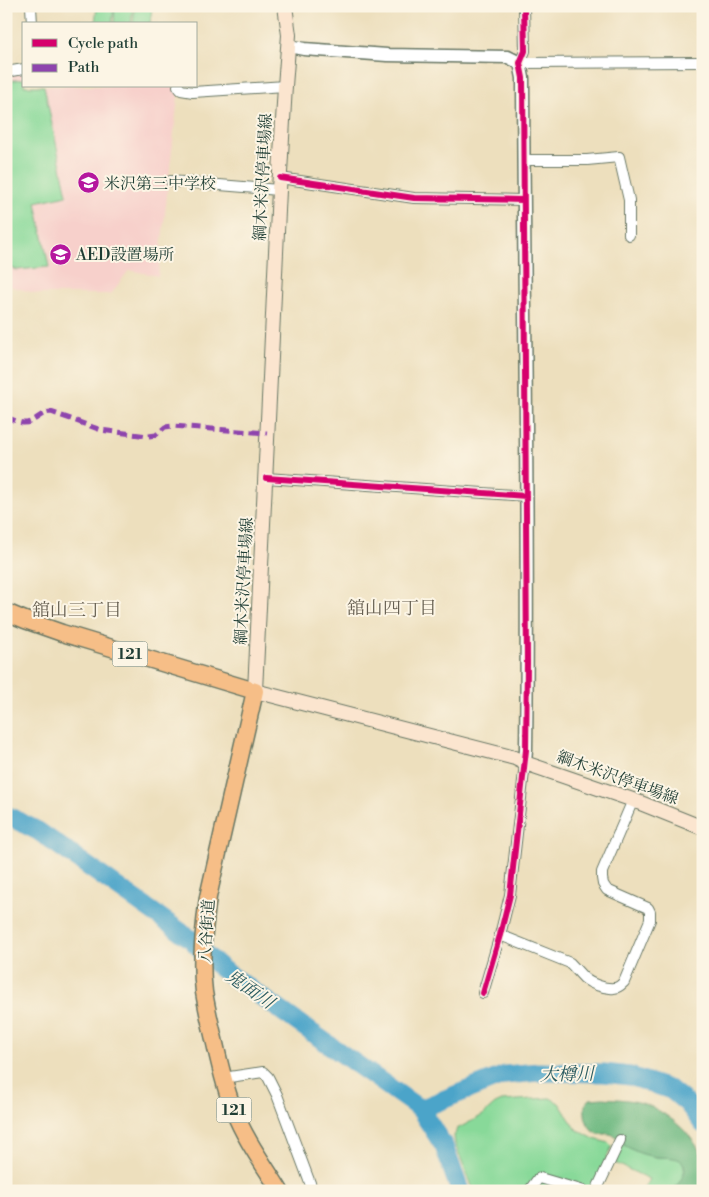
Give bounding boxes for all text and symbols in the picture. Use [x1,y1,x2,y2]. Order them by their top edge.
legend [22,22,198,88]
text: Cycle path [68,34,138,53]
text: Path [68,58,100,77]
street label: 綱木米沢停車場線 [250,113,276,241]
school or university icon: 米沢第三中学校 [76,171,100,195]
place label: 米沢第三中学校 [104,174,216,194]
school or university icon: AED設置場所 [48,242,72,266]
place label: AED設置場所 [75,245,174,265]
street label: 綱木米沢停車場線 [231,517,257,645]
district label: 舘山四丁目 [347,597,437,620]
district label: 舘山三丁目 [32,599,122,622]
road number: 121 [112,642,148,666]
street label: 綱木米沢停車場線 [554,747,681,809]
street label: 八谷街道 [195,898,219,964]
water label: 鬼面川 [221,965,280,1015]
water label: 大樽川 [540,1062,596,1086]
road number: 121 [216,1098,252,1122]

